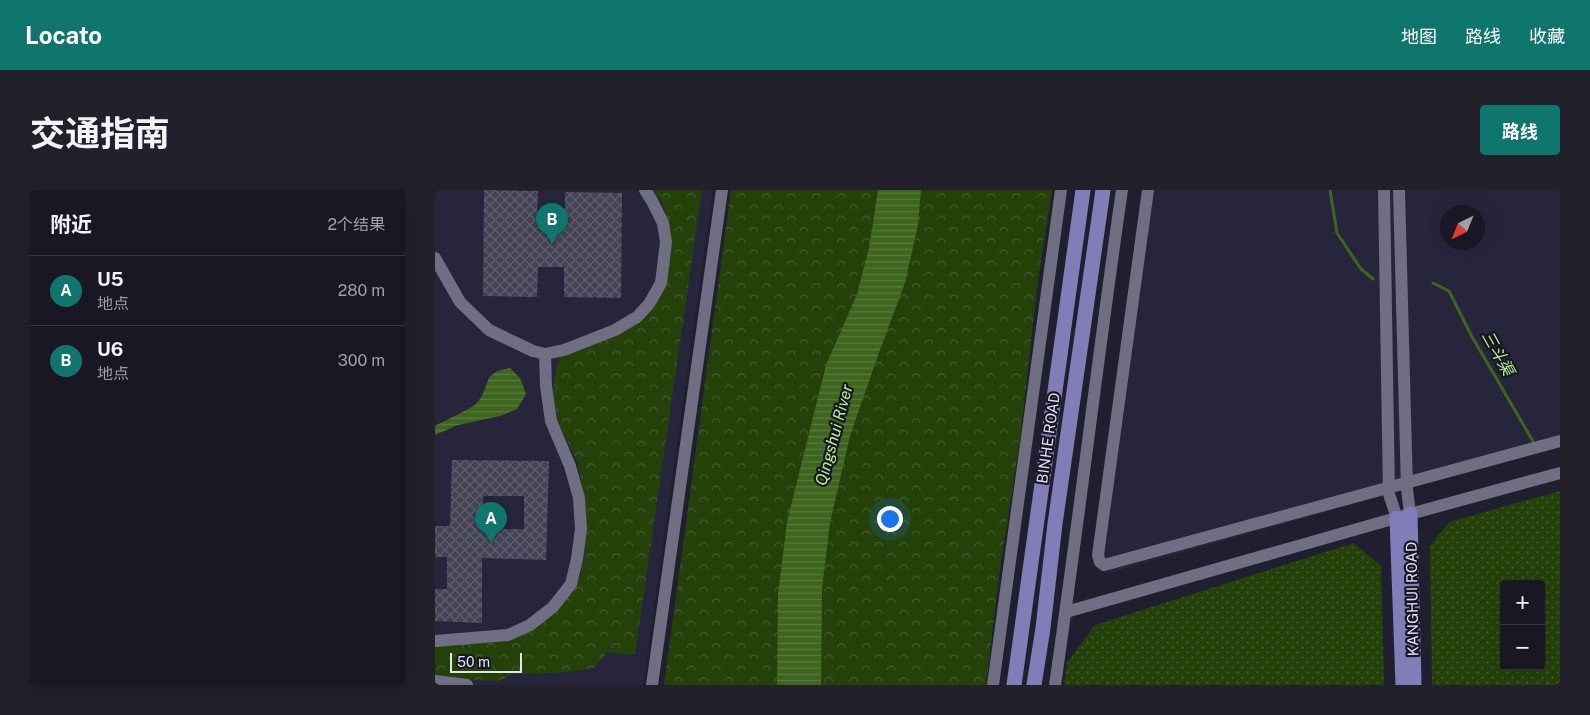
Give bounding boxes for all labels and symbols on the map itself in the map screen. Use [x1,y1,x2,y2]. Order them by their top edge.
pin: B [536,203,568,244]
north arrow [1440,205,1485,250]
water label: 三斗渠 [1478,327,1519,380]
water label: Qingshui River [811,381,857,488]
street label: BINHE ROAD [1033,391,1063,485]
pin: A [475,502,507,543]
your location [877,506,903,532]
street label: KANGHUI ROAD [1403,541,1421,657]
scale bar [450,650,523,673]

